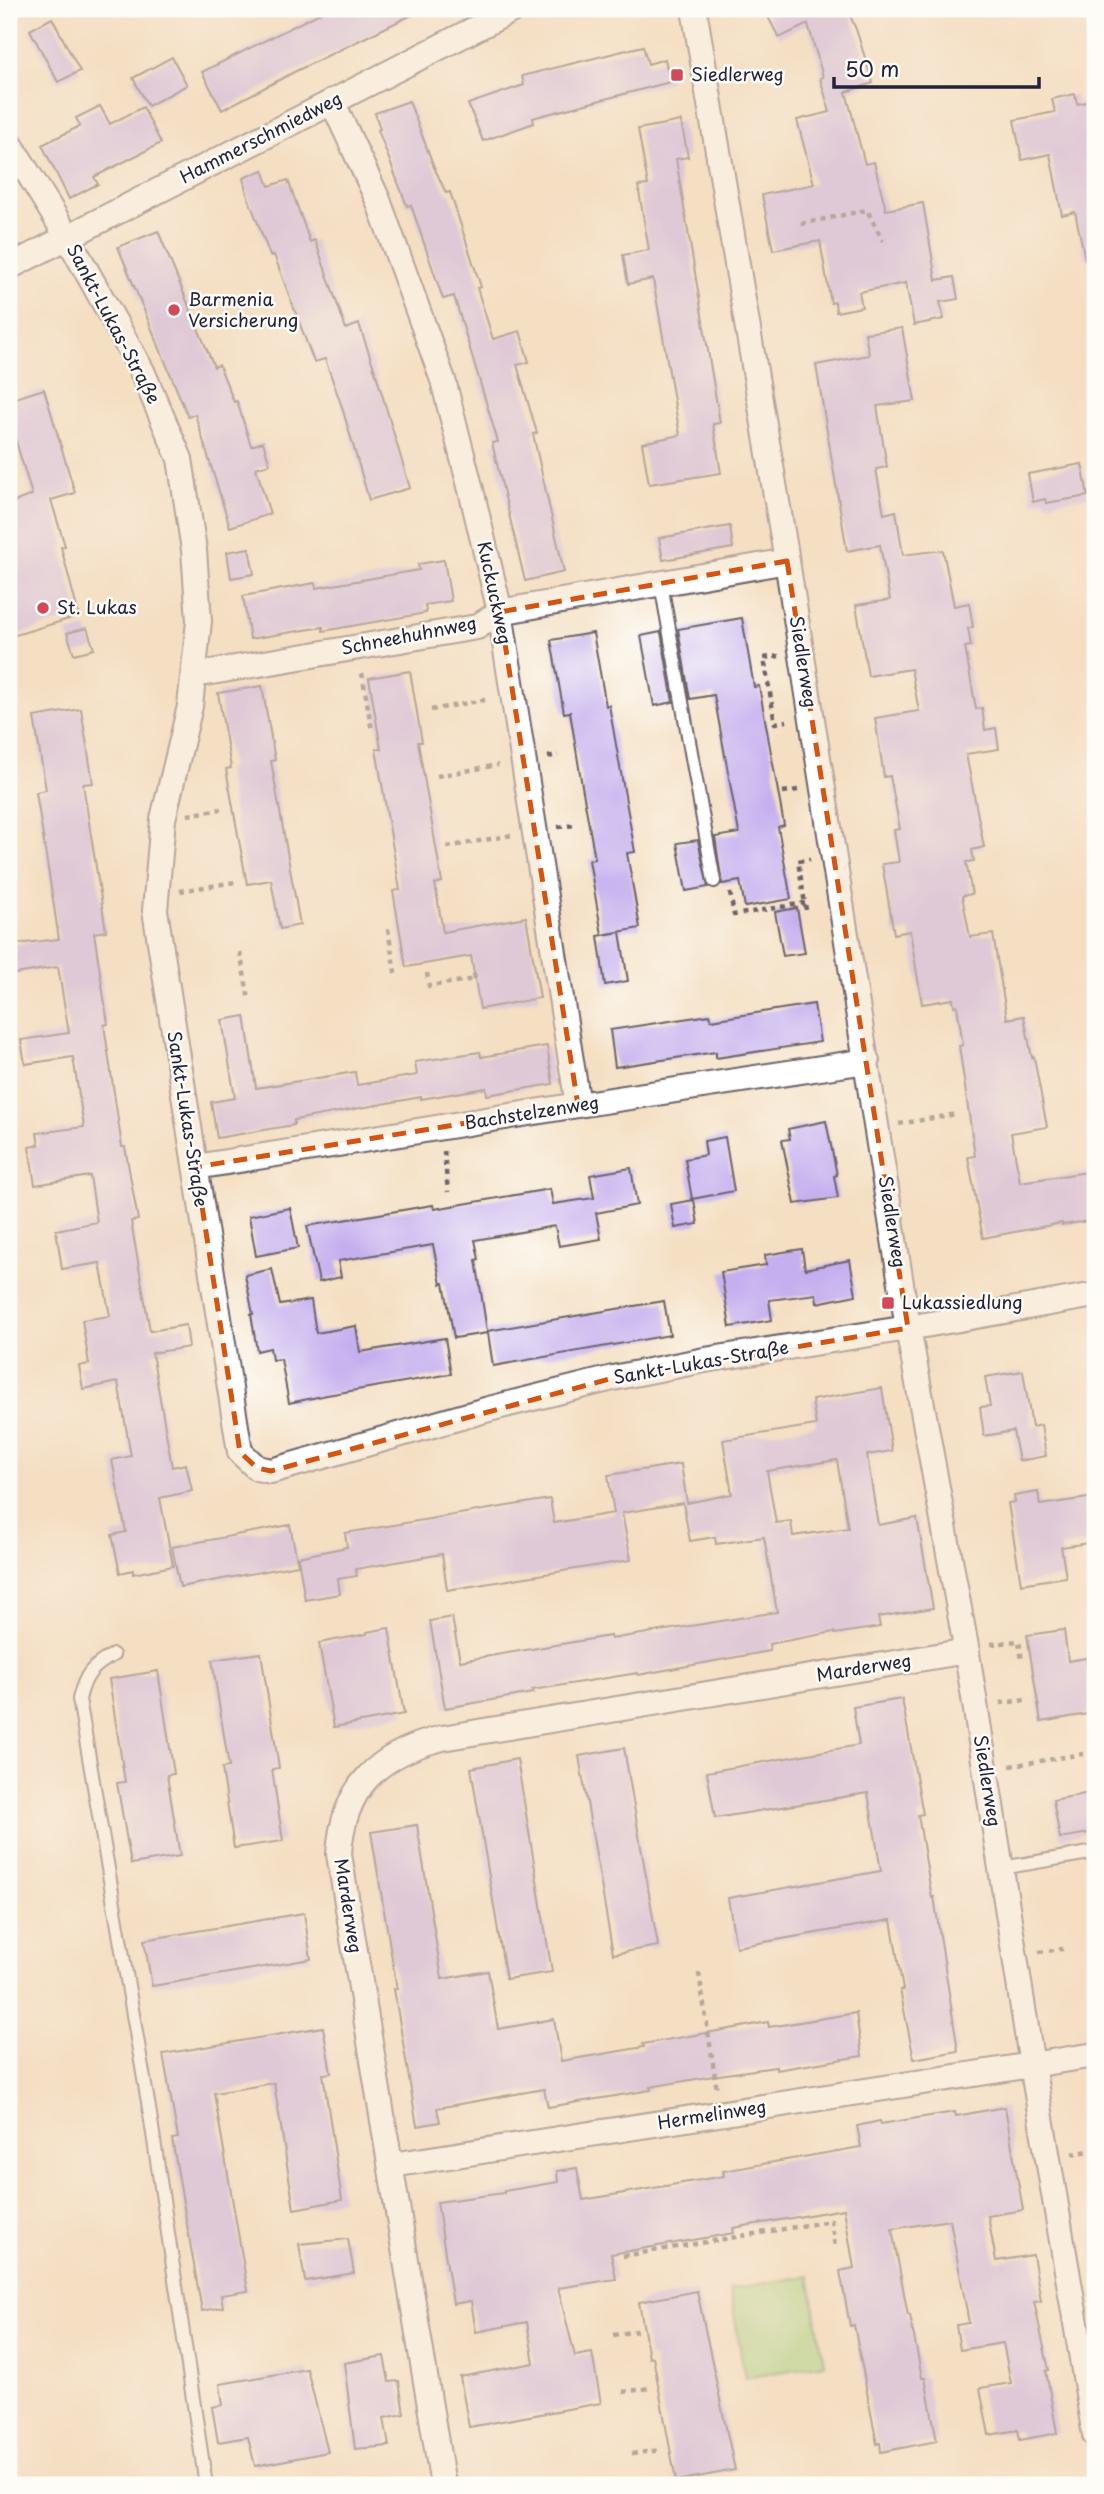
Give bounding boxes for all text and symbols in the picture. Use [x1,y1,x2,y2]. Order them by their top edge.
scale bar [834,46,1039,90]
text: 50 m [845,52,899,84]
place label: Siedlerweg [691,60,784,87]
marker: Siedlerweg [669,67,685,83]
street label: Hammerschmiedweg [174,84,346,189]
street label: Sankt-Lukas-Straße [61,238,168,408]
place label: Barmenia Versicherung [188,285,298,333]
marker: Barmenia Versicherung [166,302,182,318]
street label: Kuckuckweg [471,539,520,647]
place label: St. Lukas [57,593,137,620]
marker: St. Lukas [35,600,51,616]
street label: Schneehuhnweg [339,608,479,661]
street label: Siedlerweg [784,614,825,710]
street label: Sankt-Lukas-Straße [161,1029,216,1209]
street label: Bachstelzenweg [463,1088,601,1135]
street label: Siedlerweg [873,1174,914,1270]
place label: Lukassiedlung [902,1288,1023,1315]
marker: Lukassiedlung [880,1295,896,1311]
street label: Sankt-Lukas-Straße [611,1333,791,1390]
street label: Marderweg [814,1646,913,1687]
street label: Siedlerweg [968,1733,1009,1829]
street label: Marderweg [329,1856,370,1955]
street label: Hermelinweg [655,2092,768,2135]

